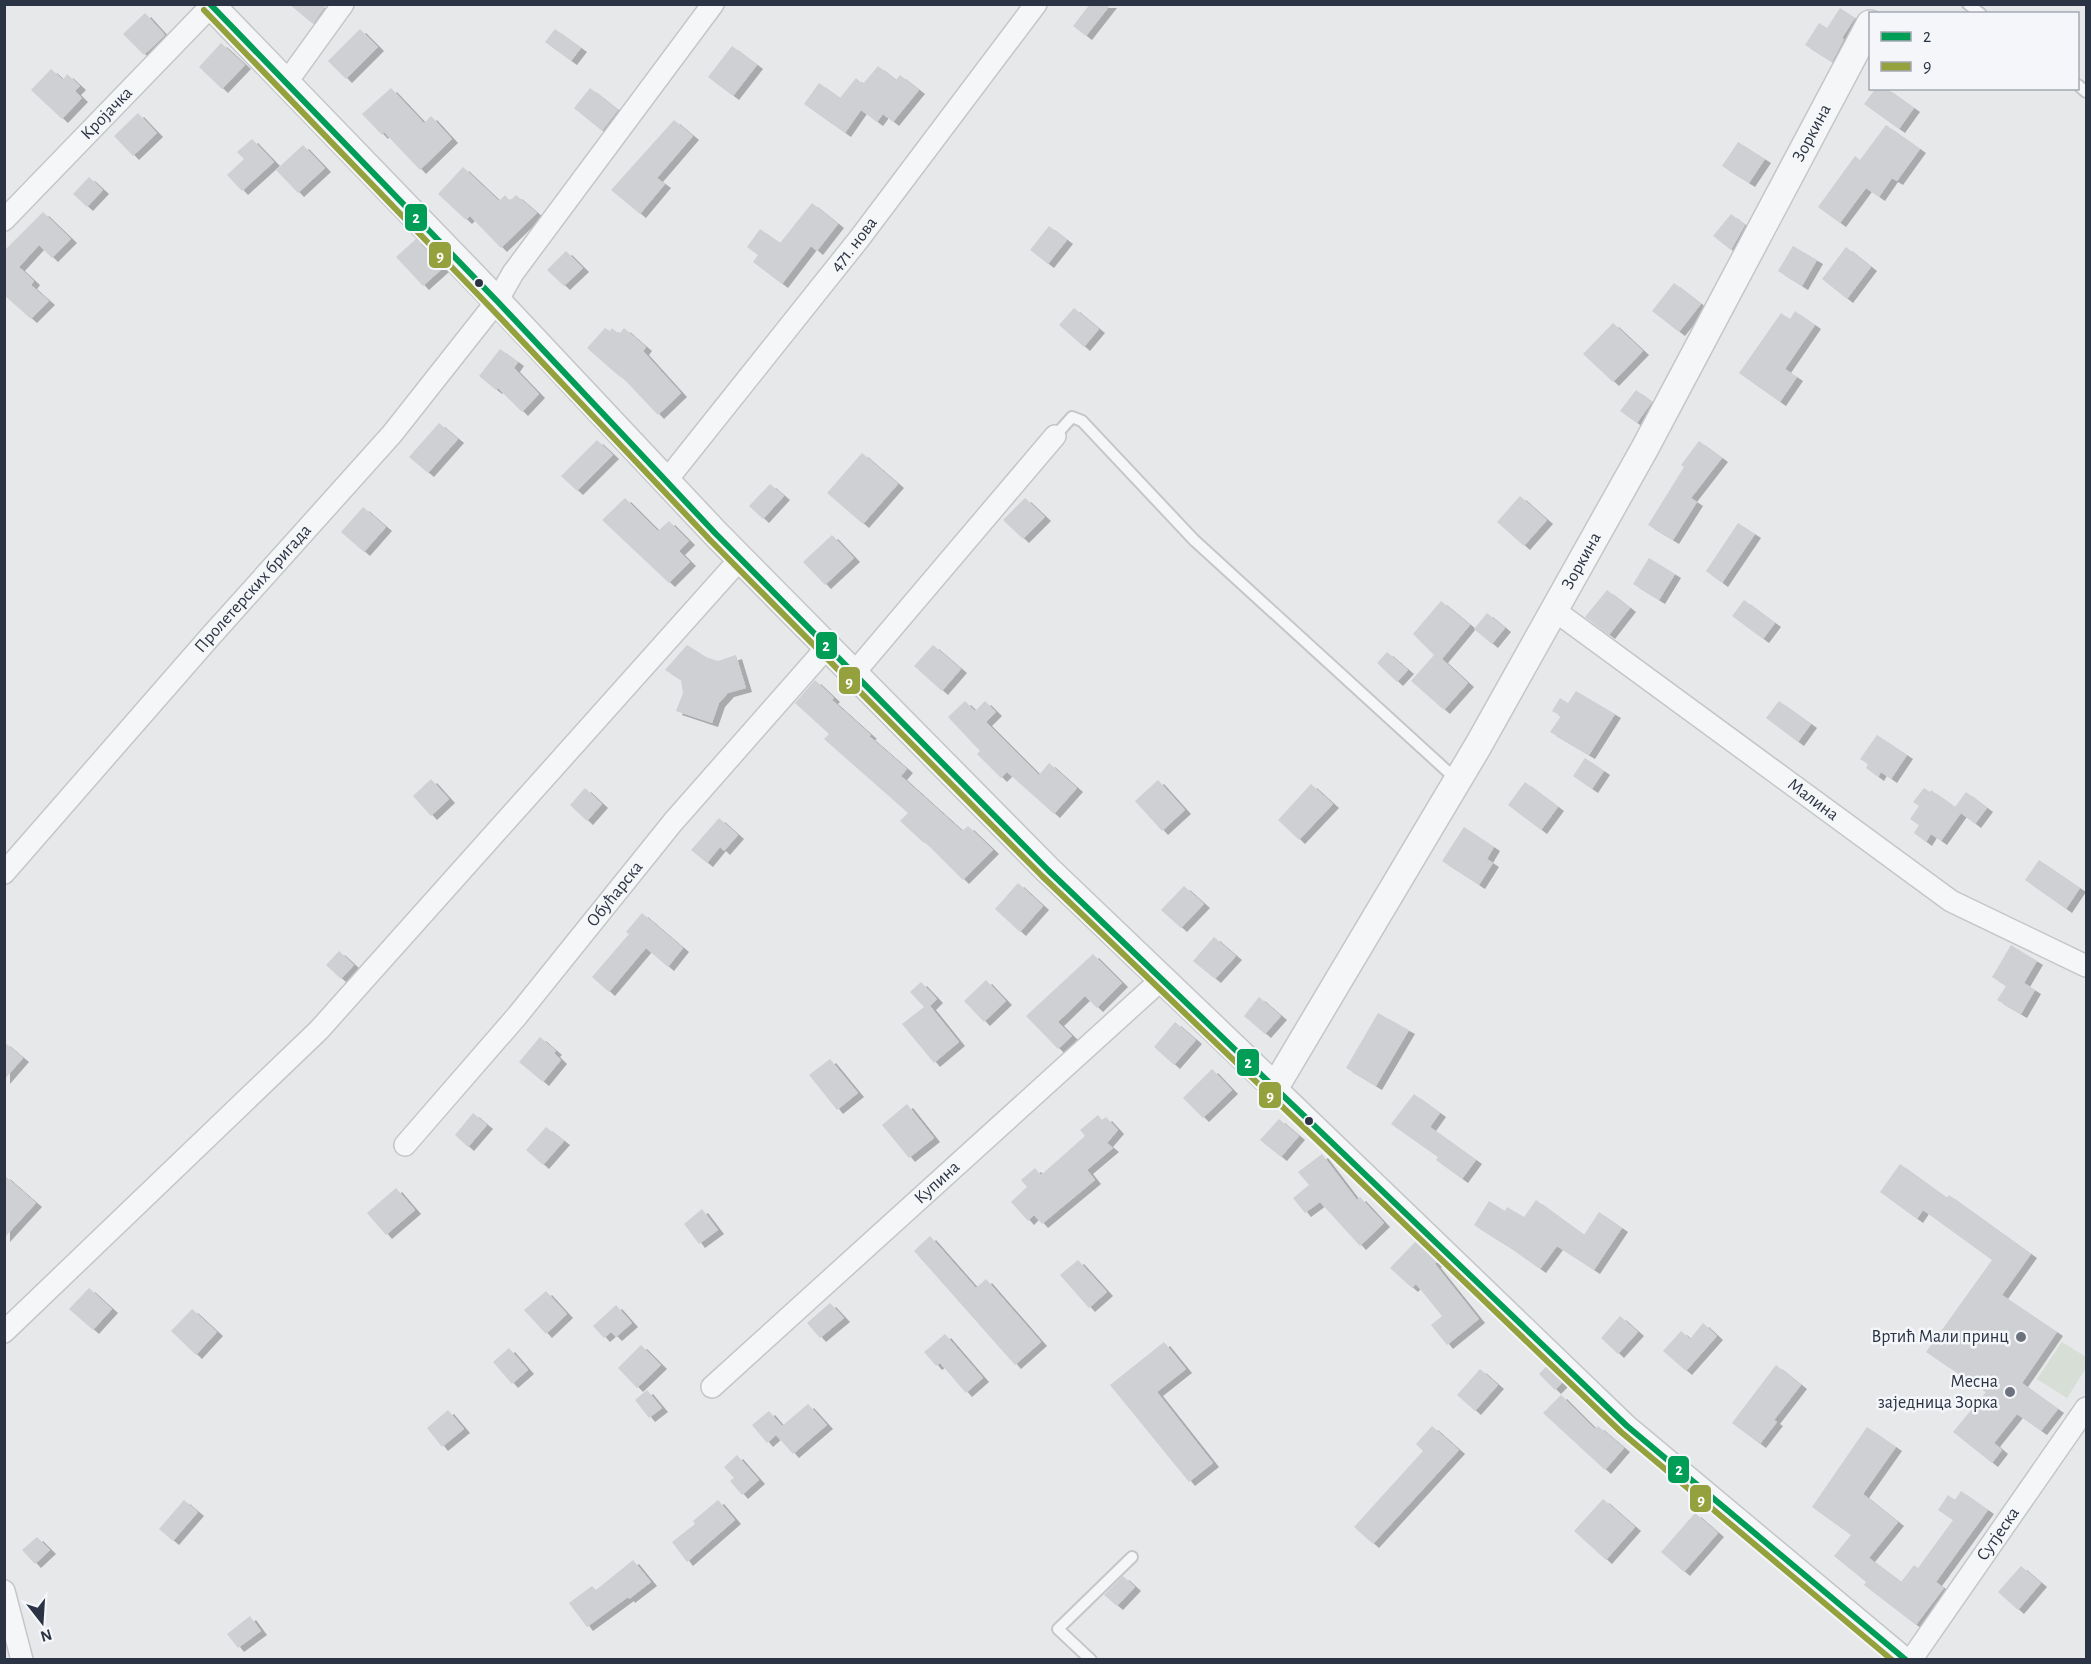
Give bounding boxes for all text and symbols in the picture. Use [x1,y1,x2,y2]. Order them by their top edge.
legend [1869,12,2079,90]
text: 2 [1923,28,1931,46]
text: 9 [1923,58,1931,76]
street label: Кројачка [78,84,136,143]
street label: Зоркина [1789,101,1835,165]
line badge: 2 [404,203,428,232]
text: 2 [412,210,420,226]
street label: 471. нова [827,214,881,276]
line badge: 9 [428,241,452,269]
text: 9 [436,248,444,264]
unlabelled marker [473,277,485,289]
street label: Пролетерских бригада [191,521,315,656]
street label: Зоркина [1559,529,1605,593]
line badge: 2 [815,631,838,660]
text: 2 [822,638,830,654]
line badge: 9 [838,666,861,695]
text: 9 [845,674,853,690]
street label: Малина [1784,775,1842,824]
street label: Обућарска [583,858,646,931]
line badge: 2 [1236,1048,1260,1077]
text: 2 [1244,1055,1252,1071]
line badge: 9 [1258,1081,1282,1109]
text: 9 [1266,1088,1274,1104]
unlabelled marker [1303,1115,1315,1127]
street label: Купина [911,1158,963,1208]
place label: Вртић Мали принц [1871,1328,2009,1346]
marker: Вртић Мали принц [2014,1330,2028,1344]
place label: Месна заједница Зорка [1878,1373,1998,1412]
marker: Месна заједница Зорка [2003,1385,2017,1399]
line badge: 2 [1667,1455,1690,1484]
text: 2 [1675,1462,1683,1478]
line badge: 9 [1689,1484,1712,1513]
text: 9 [1697,1492,1705,1508]
street label: Сутјеска [1974,1504,2023,1564]
north arrow [12,1592,72,1652]
text: N [38,1626,54,1645]

